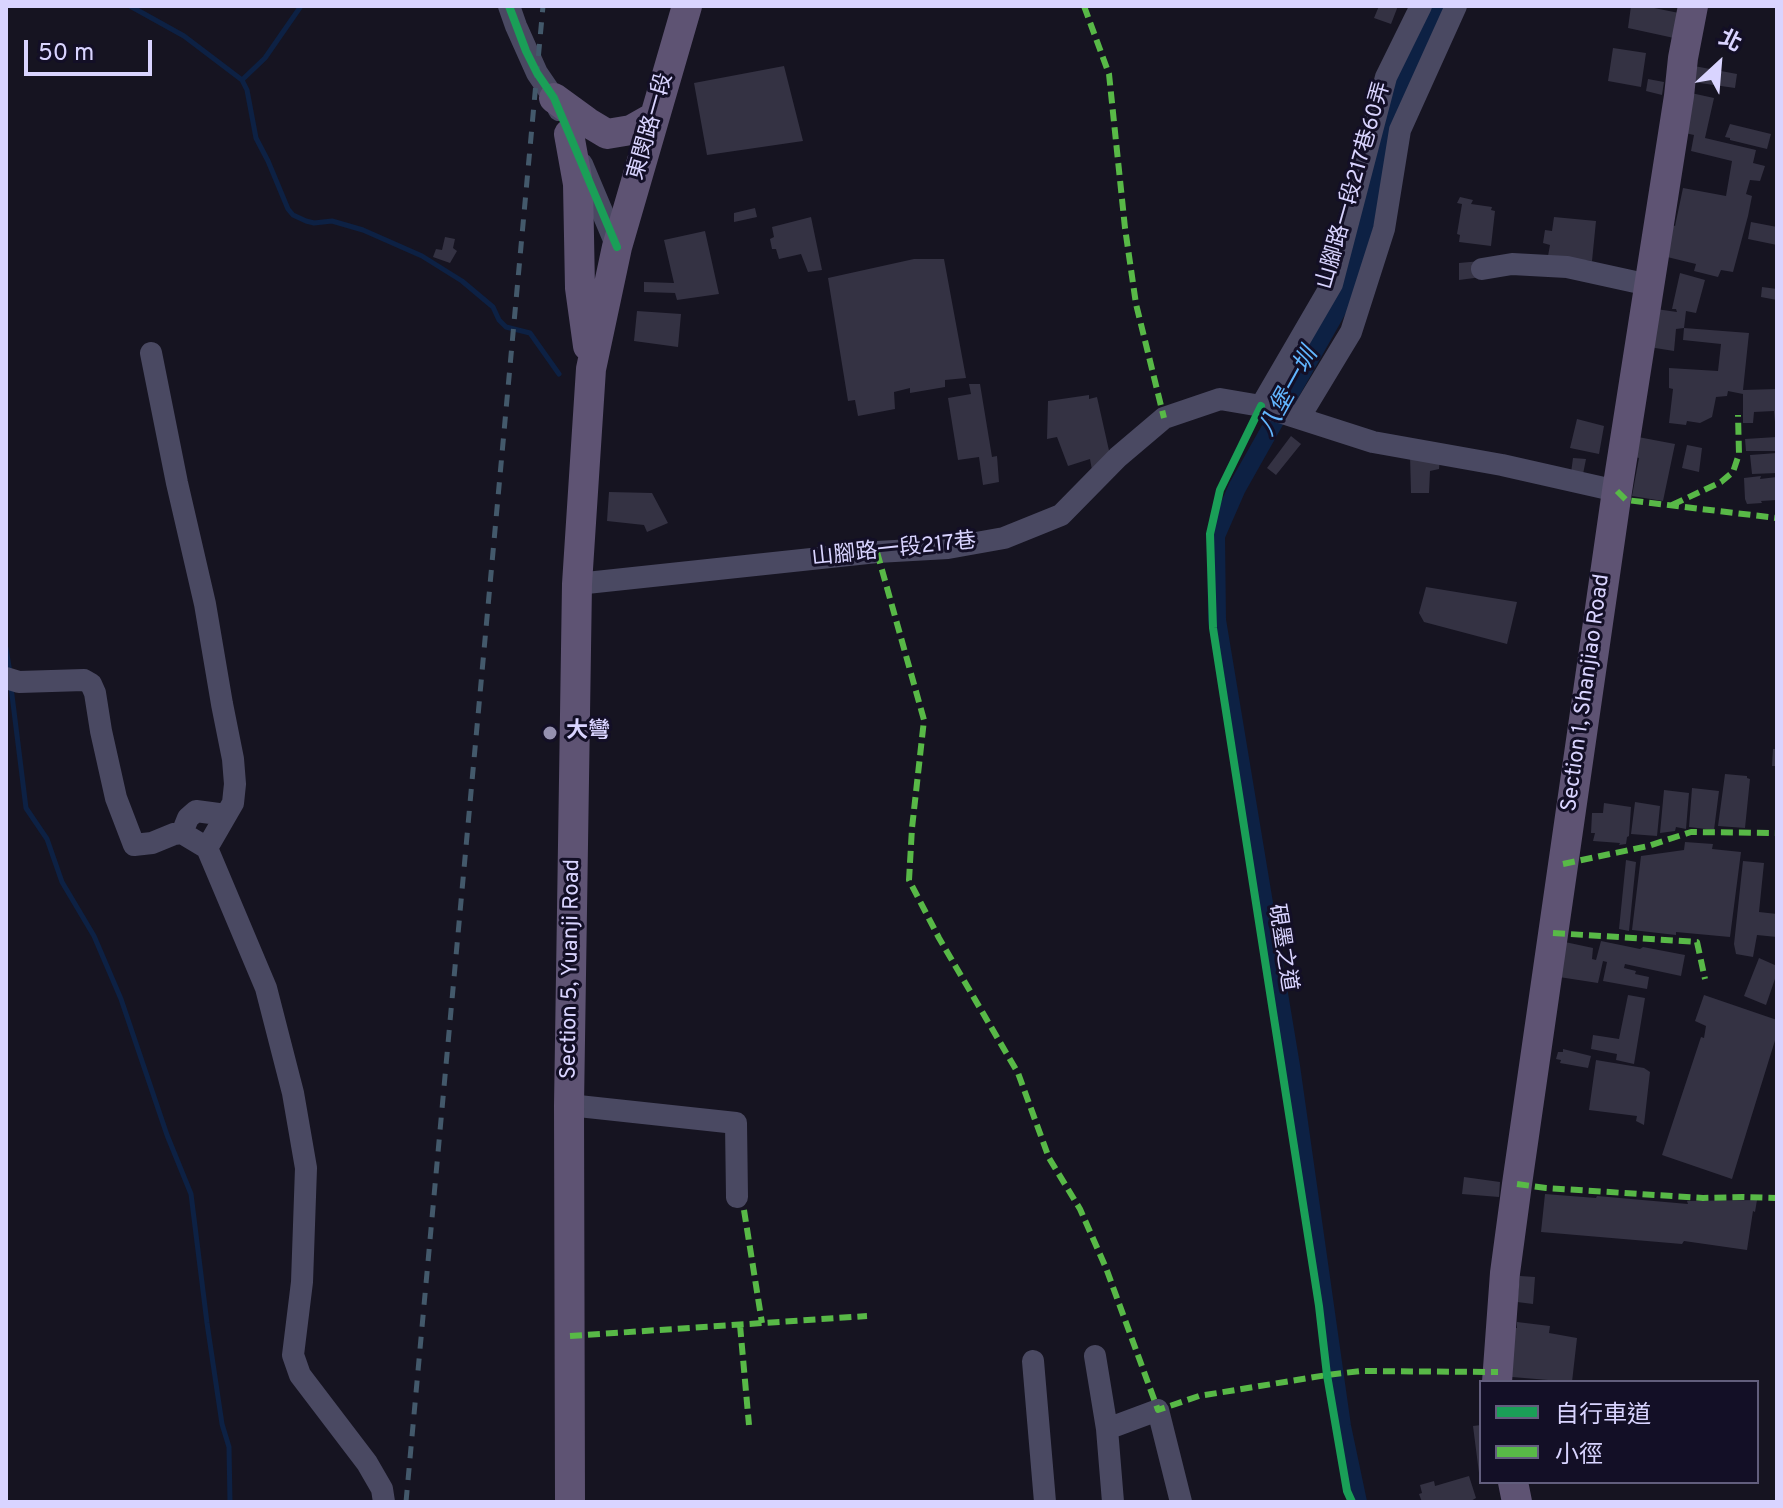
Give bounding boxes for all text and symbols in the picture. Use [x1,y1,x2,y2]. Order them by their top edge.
scale bar [28,24,156,74]
north arrow [1679,24,1759,104]
text: 北 [1714,25,1746,59]
text: 50 m [38,39,94,69]
street label: 東閔路一段 [624,70,680,184]
street label: 山腳路一段217巷60弄 [1313,79,1397,293]
water label: 八堡一圳 [1254,344,1326,442]
street label: 山腳路一段217巷 [811,529,977,573]
street label: Section 1, Shanjiao Road [1557,573,1617,813]
place label: 大彎 [566,720,610,746]
marker: 大彎 [541,724,559,742]
street label: Section 5, Yuanji Road [557,859,587,1079]
street label: 硯墨之道 [1261,902,1301,994]
legend [1479,1380,1759,1484]
text: 自行車道 [1555,1401,1651,1431]
text: 小徑 [1555,1441,1603,1471]

